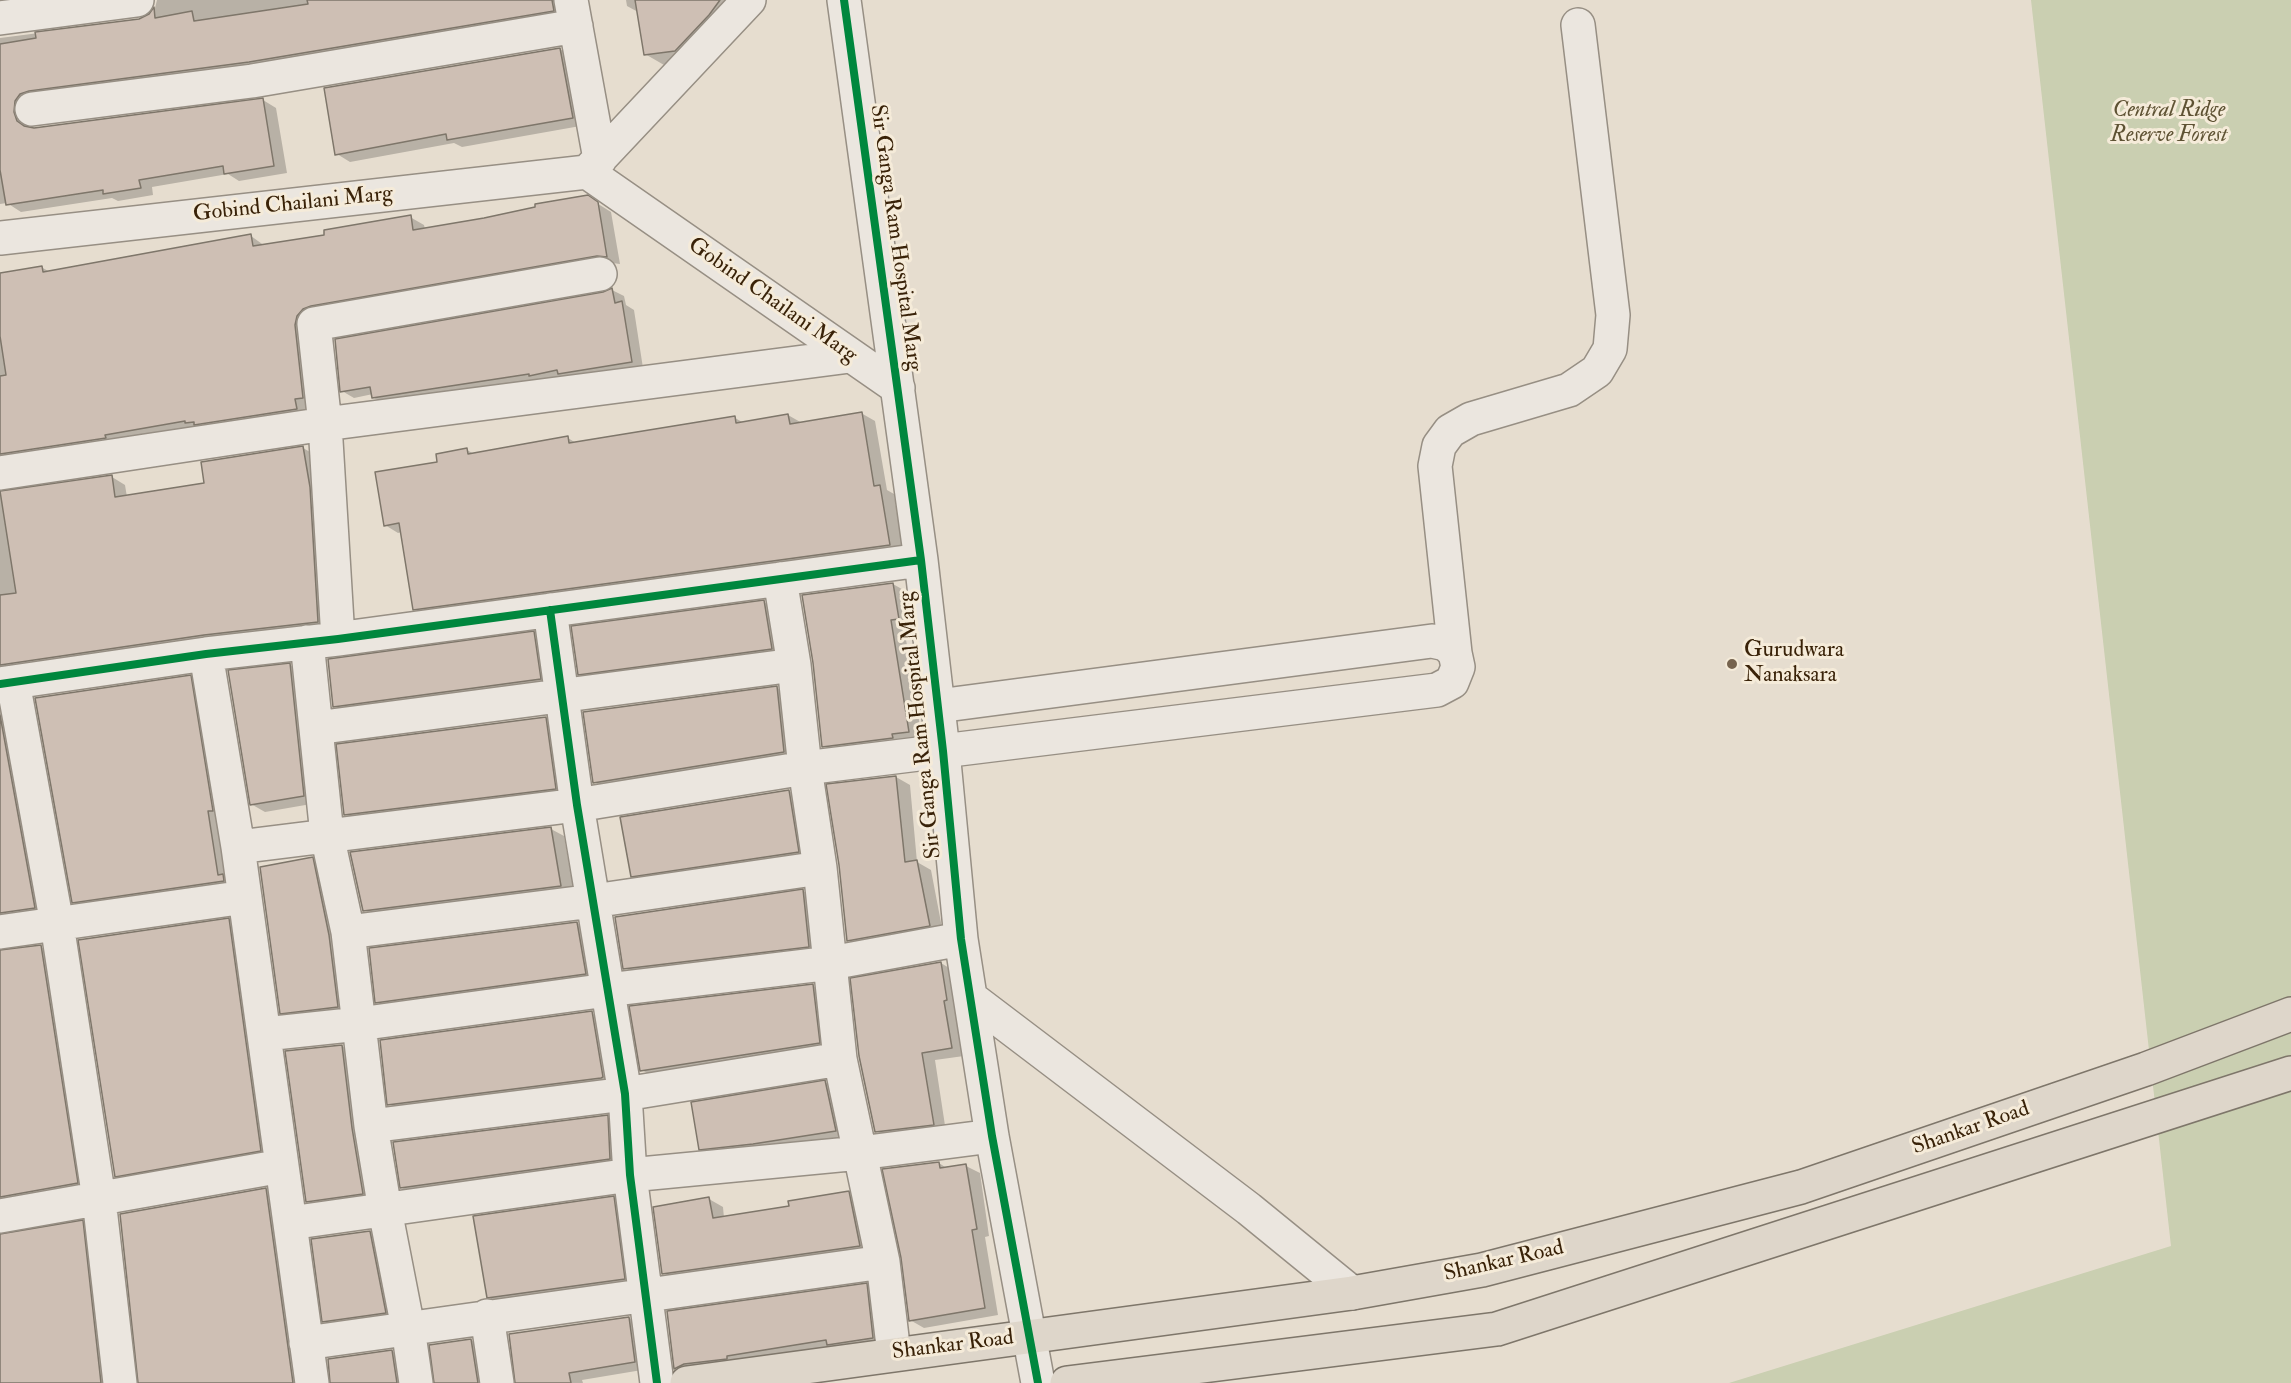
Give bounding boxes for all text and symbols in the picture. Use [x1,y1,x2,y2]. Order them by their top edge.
park label: Central Ridge Reserve Forest [2111,98,2227,150]
street label: Sir Ganga Ram Hospital Marg [863,103,927,373]
street label: Gobind Chailani Marg [192,181,394,229]
street label: Gobind Chailani Marg [682,233,862,369]
street label: Sir Ganga Ram Hospital Marg [894,590,948,860]
place label: Gurudwara Nanaksara [1744,638,1844,690]
marker: Gurudwara Nanaksara [1725,657,1739,671]
street label: Shankar Road [1909,1097,2033,1161]
street label: Shankar Road [1441,1235,1567,1289]
street label: Shankar Road [891,1325,1015,1367]

